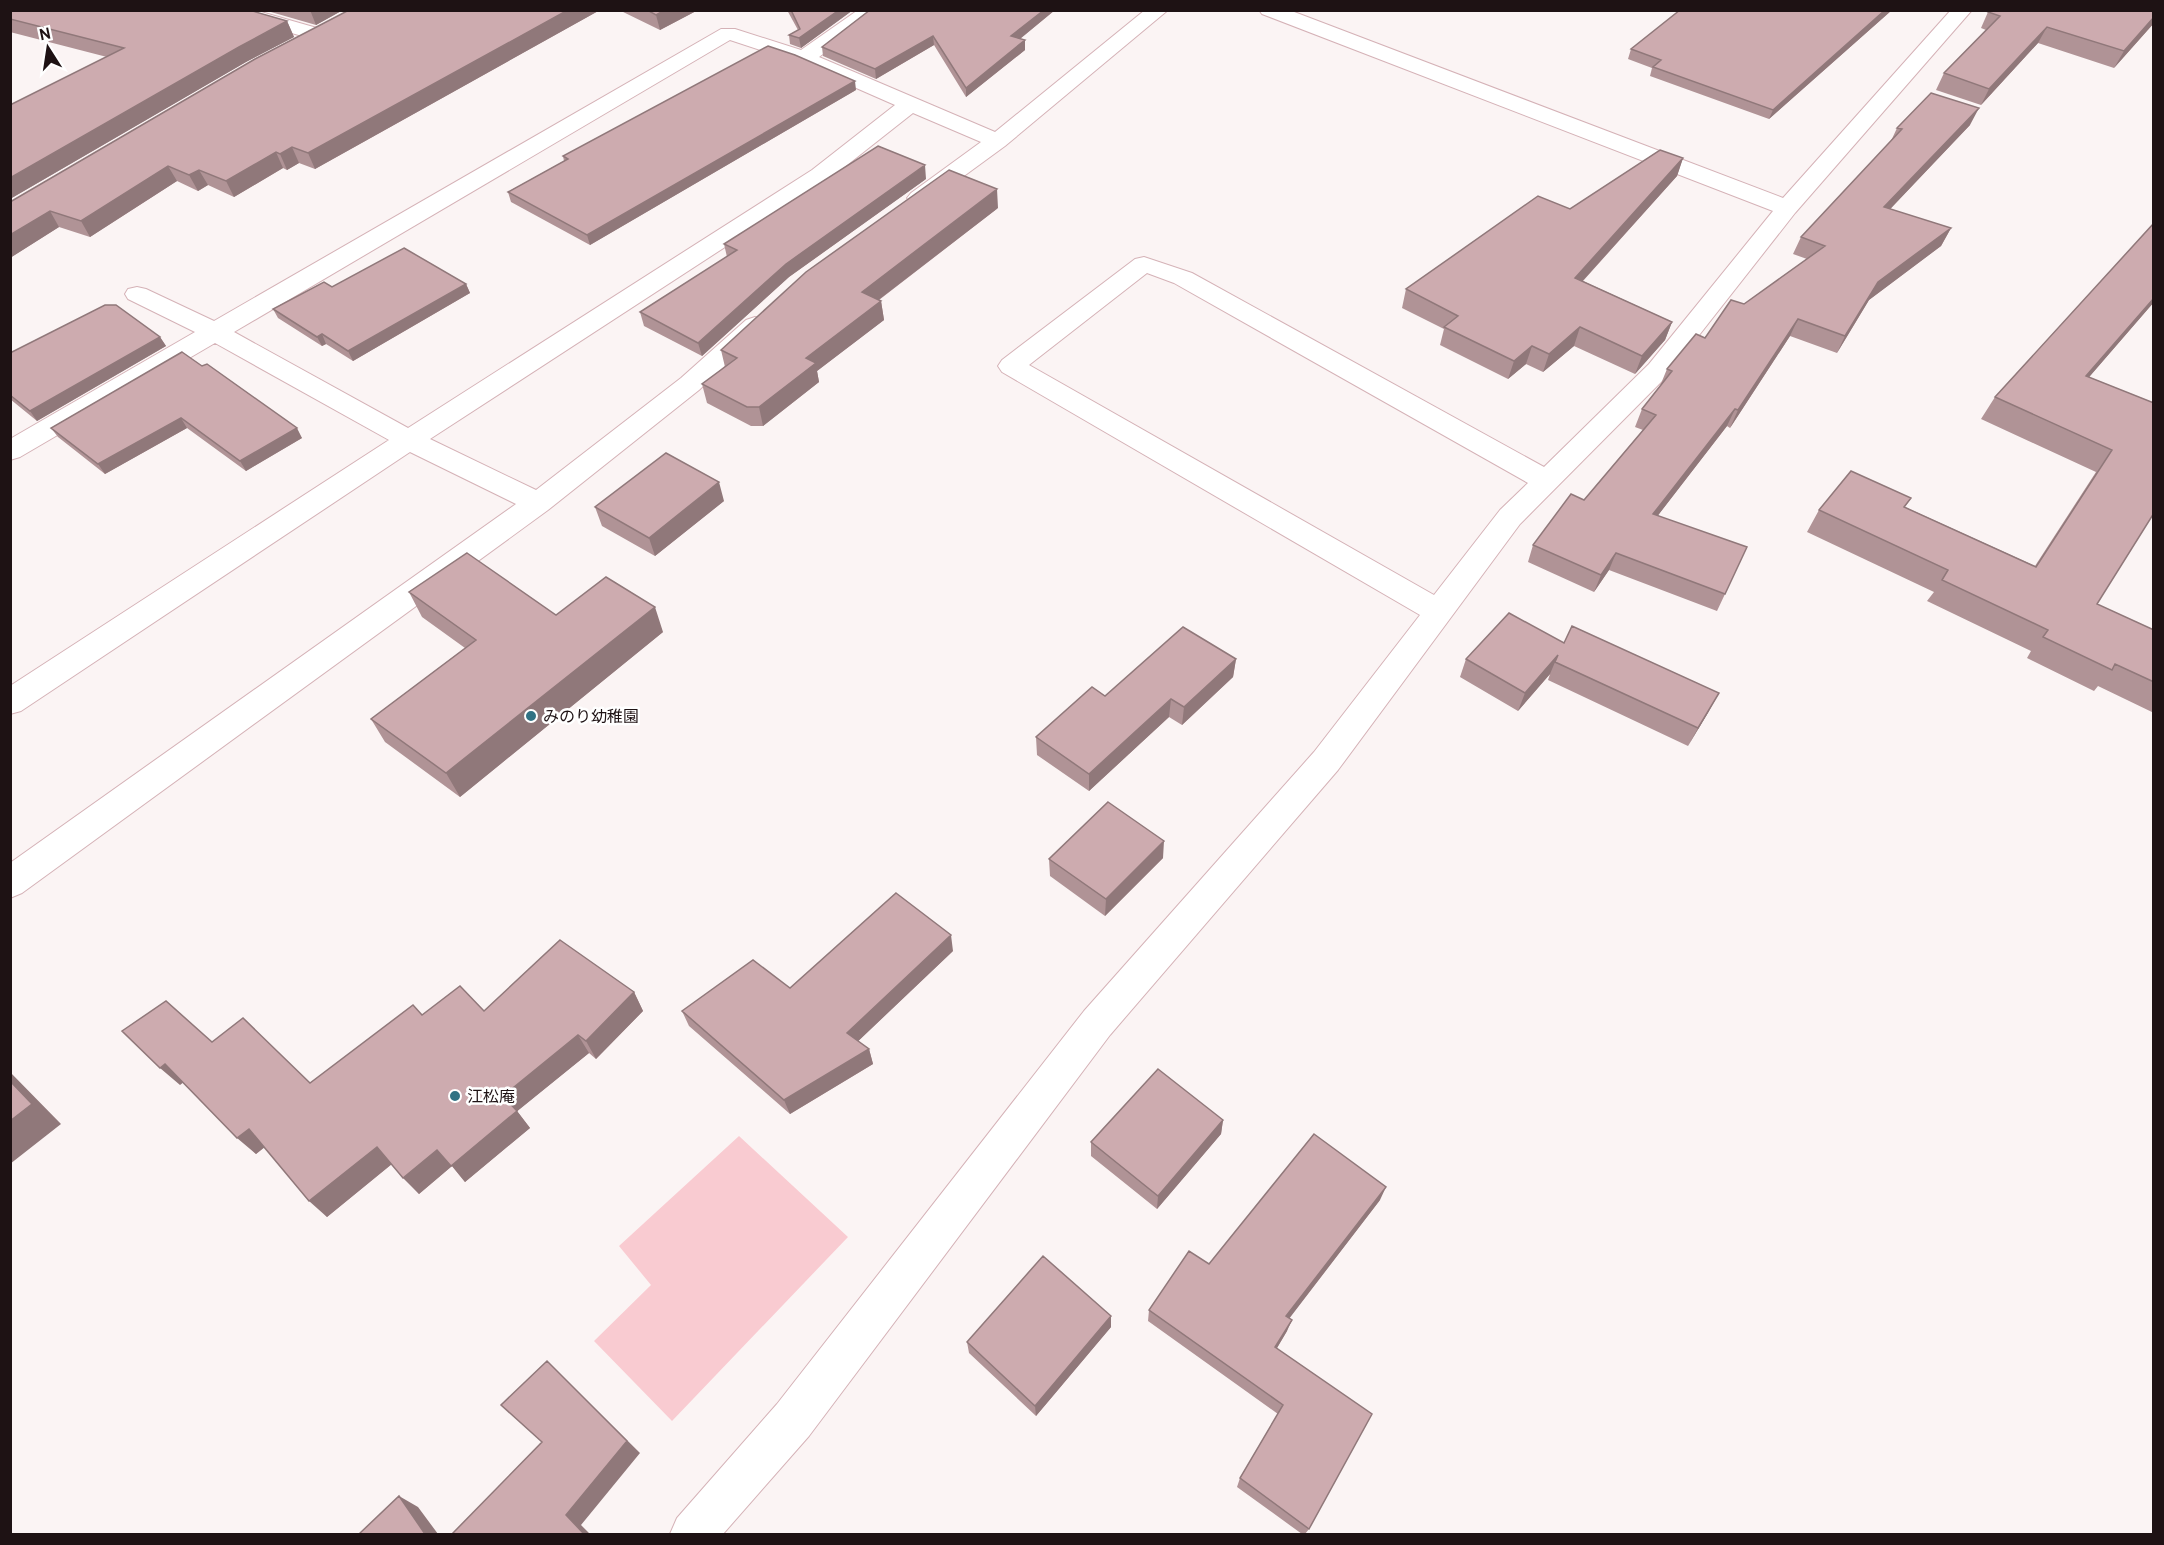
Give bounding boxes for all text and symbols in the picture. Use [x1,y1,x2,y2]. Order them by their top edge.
north arrow [18,18,78,78]
text: N [38,24,53,46]
place label: みのり幼稚園 [543,708,639,728]
marker: みのり幼稚園 [524,709,538,723]
place label: 江松庵 [467,1088,515,1108]
marker: 江松庵 [448,1089,462,1103]

